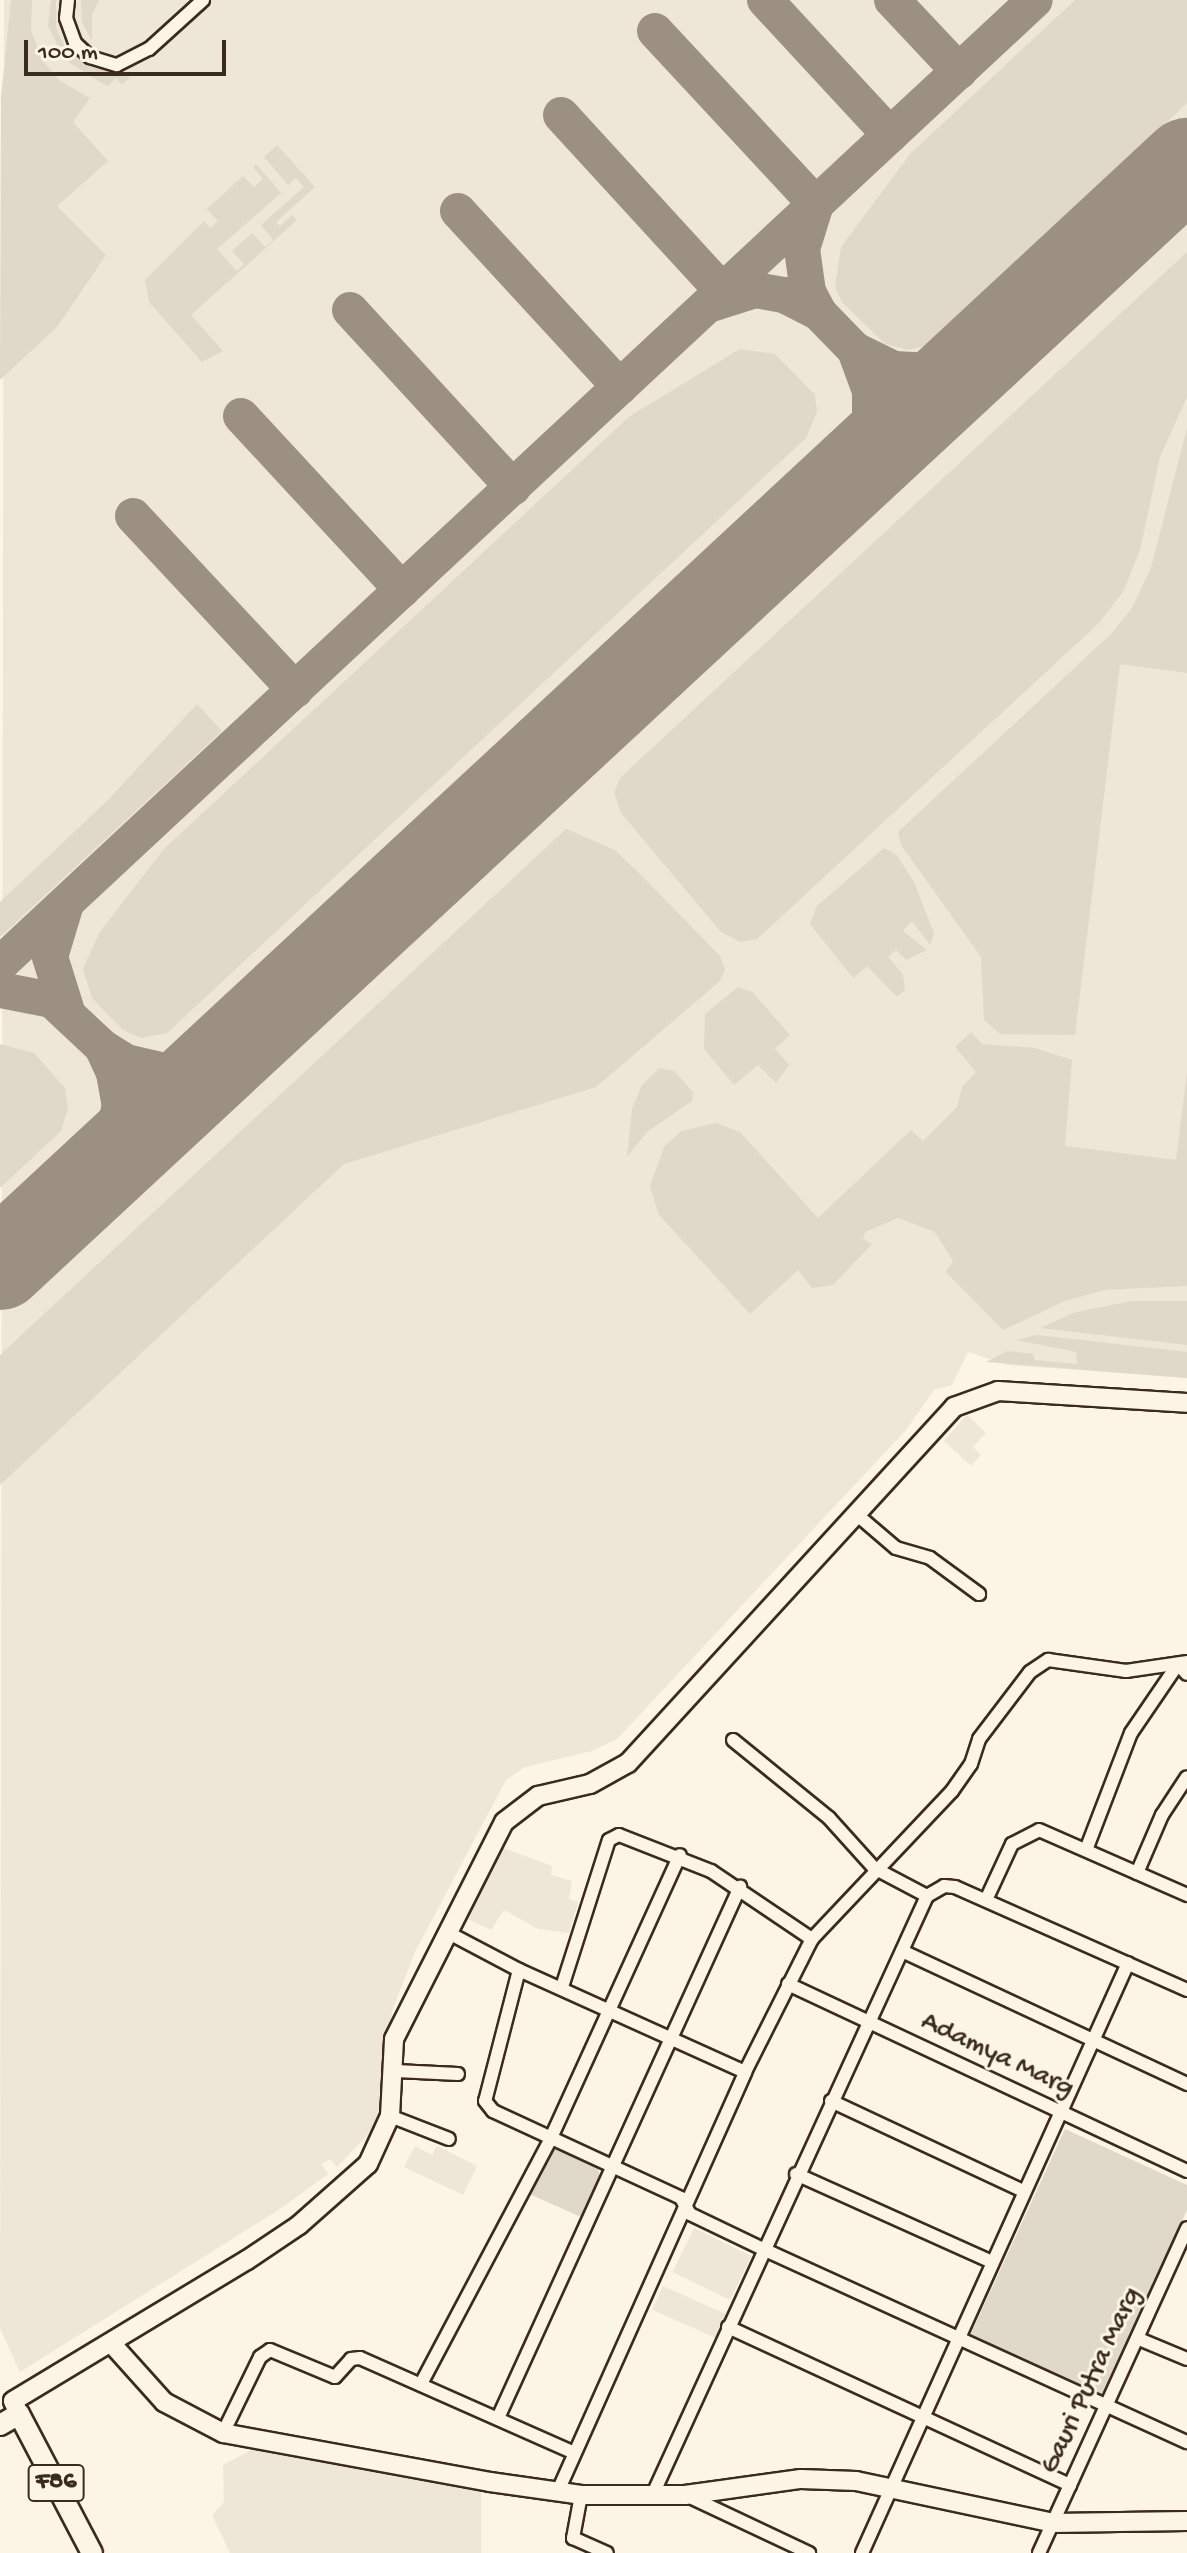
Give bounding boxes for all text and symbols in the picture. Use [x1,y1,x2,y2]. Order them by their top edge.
scale bar [28,24,230,74]
text: 100 m [38,39,98,68]
street label: Adamya Marg [915,2006,1079,2106]
street label: Gauri Putra Marg [1034,2282,1150,2480]
road number: F86 [26,2461,86,2505]

